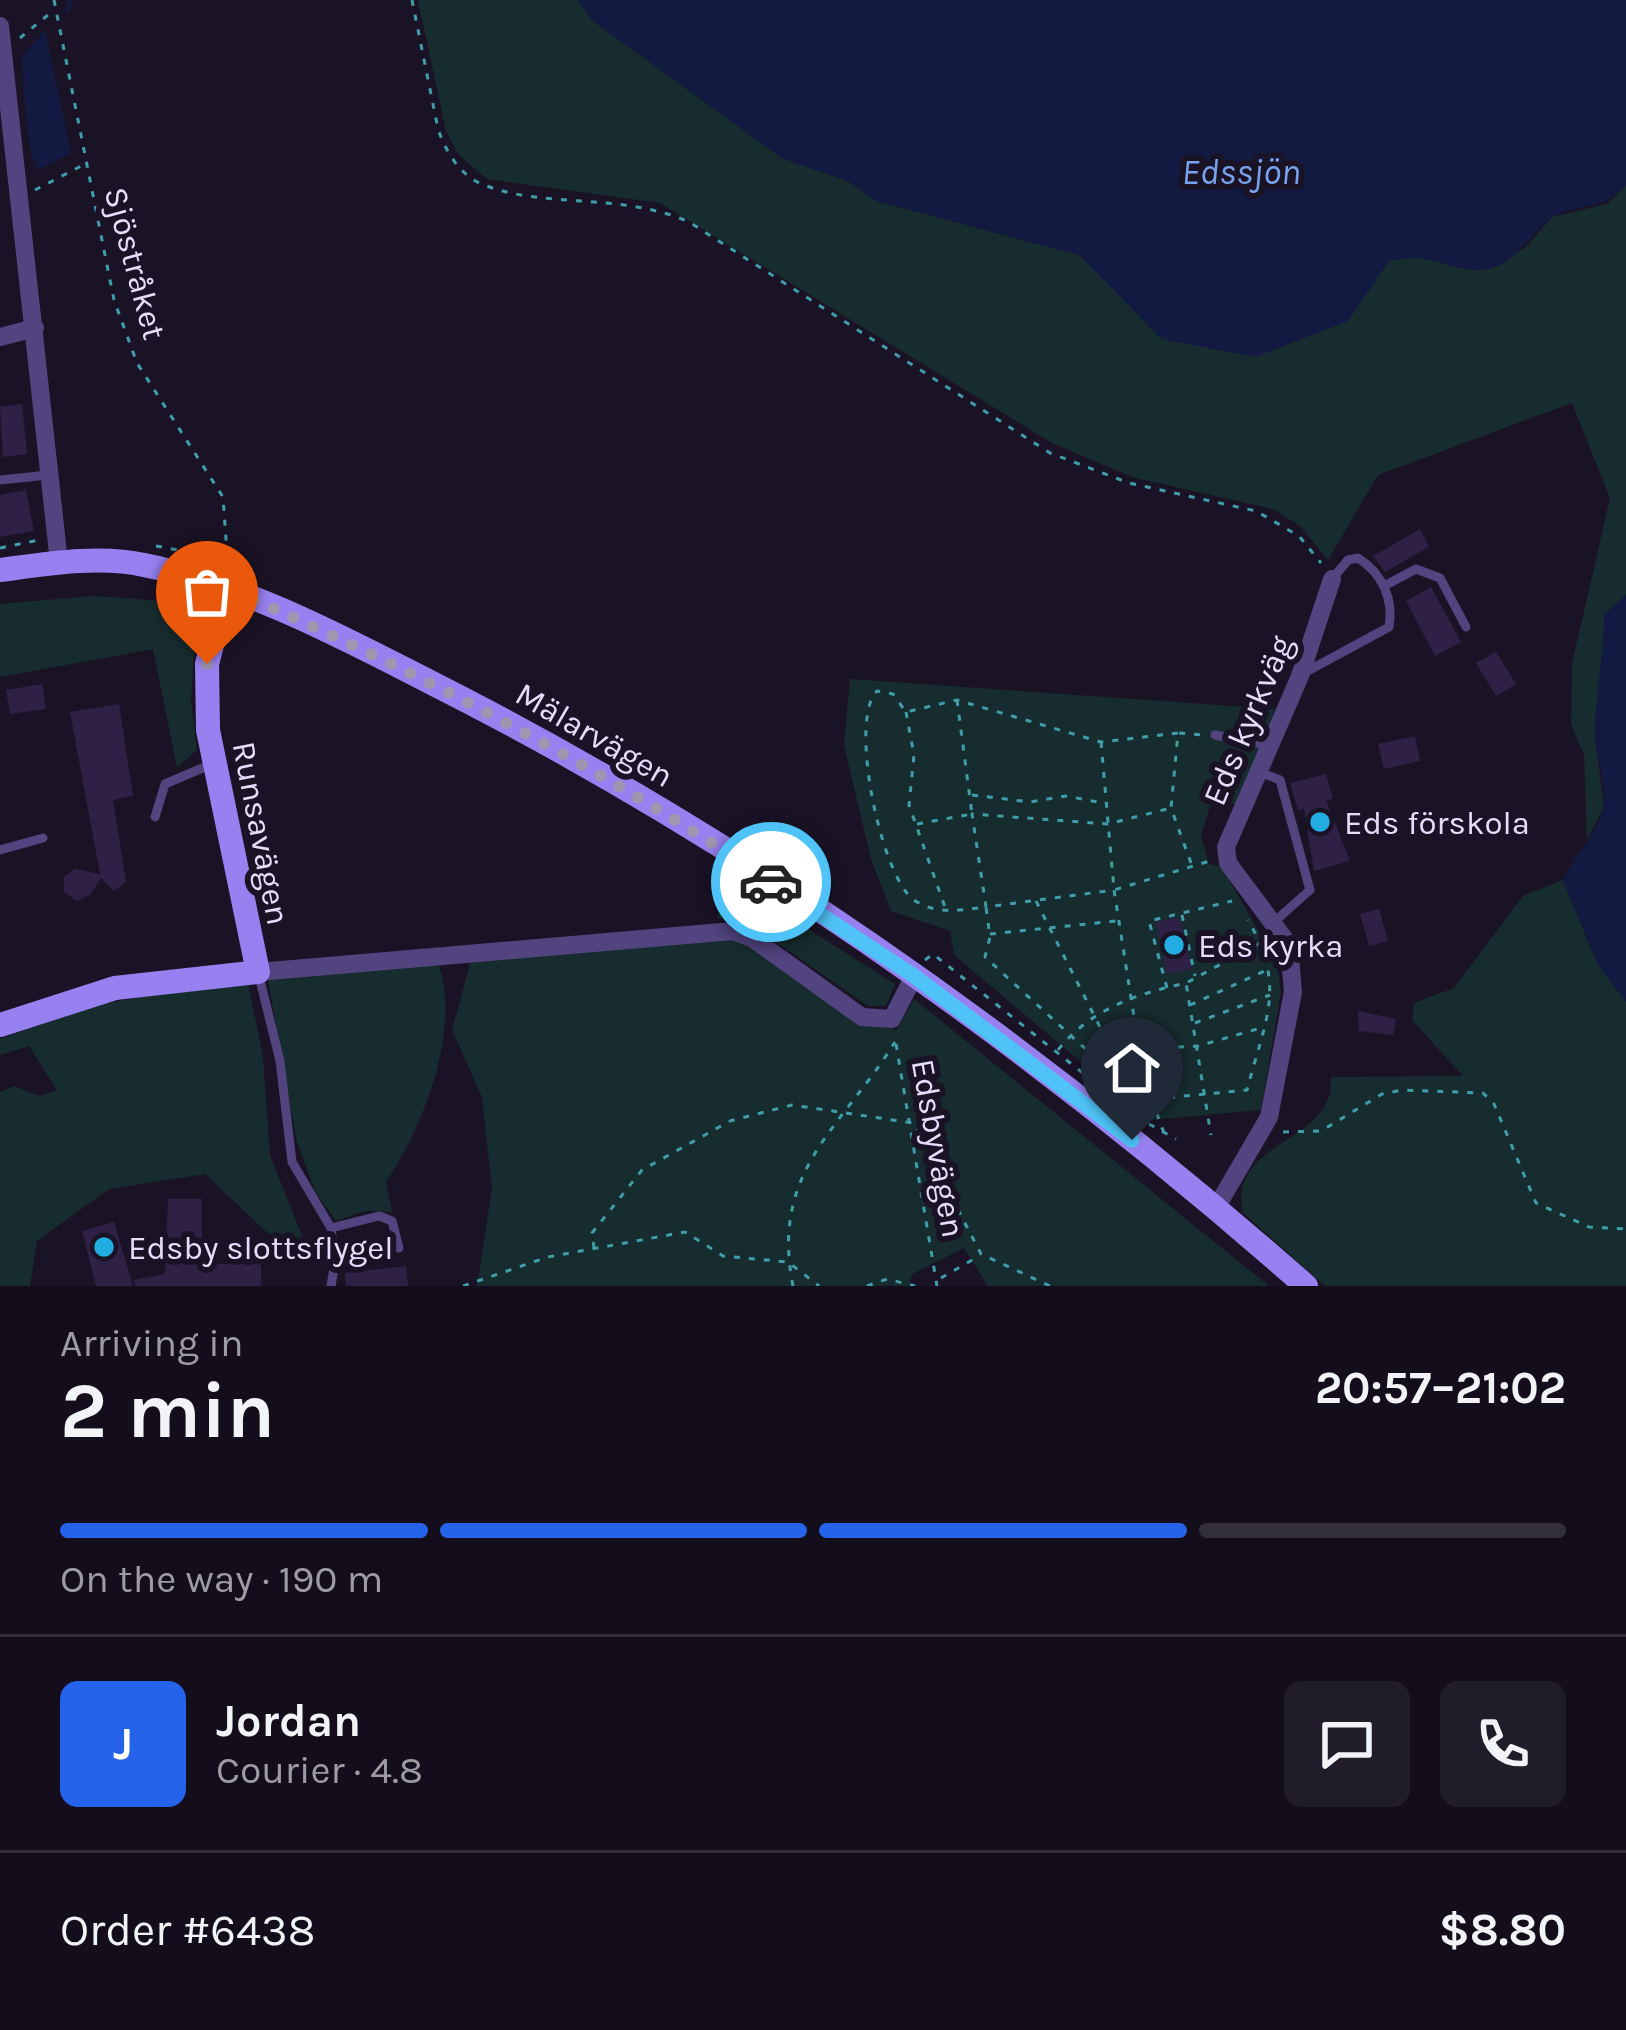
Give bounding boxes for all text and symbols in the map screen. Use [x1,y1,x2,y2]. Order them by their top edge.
water label: Edssjön [1182,151,1300,193]
street label: Sjöstråket [96,183,174,344]
pin [156,541,258,664]
icon: bag [174,559,240,625]
street label: Eds kyrkväg [1195,629,1301,811]
street label: Mälarvägen [509,674,680,795]
street label: Runsavägen [225,738,297,928]
place label: Eds förskola [1344,804,1530,842]
marker: Eds förskola [1307,809,1333,835]
courier [711,822,831,942]
icon: car [738,849,804,915]
place label: Eds kyrka [1198,927,1343,965]
marker: Eds kyrka [1161,932,1187,958]
pin [1081,1017,1183,1140]
icon: home [1099,1035,1165,1101]
street label: Edsbyvägen [904,1056,972,1240]
place label: Edsby slottsflygel [128,1229,393,1267]
marker: Edsby slottsflygel [91,1234,117,1260]
text: Arriving in [60,1320,243,1366]
text: 20:57–21:02 [1315,1362,1566,1414]
text: 2 min [60,1365,275,1457]
text: On the way · 190 m [60,1556,383,1602]
button: chat [1284,1681,1410,1807]
button: phone [1440,1681,1566,1807]
text: Jordan [216,1695,361,1747]
text: J [113,1718,133,1770]
text: Courier · 4.8 [216,1747,423,1793]
text: Order #6438 [60,1904,315,1956]
text: $8.80 [1439,1904,1566,1956]

